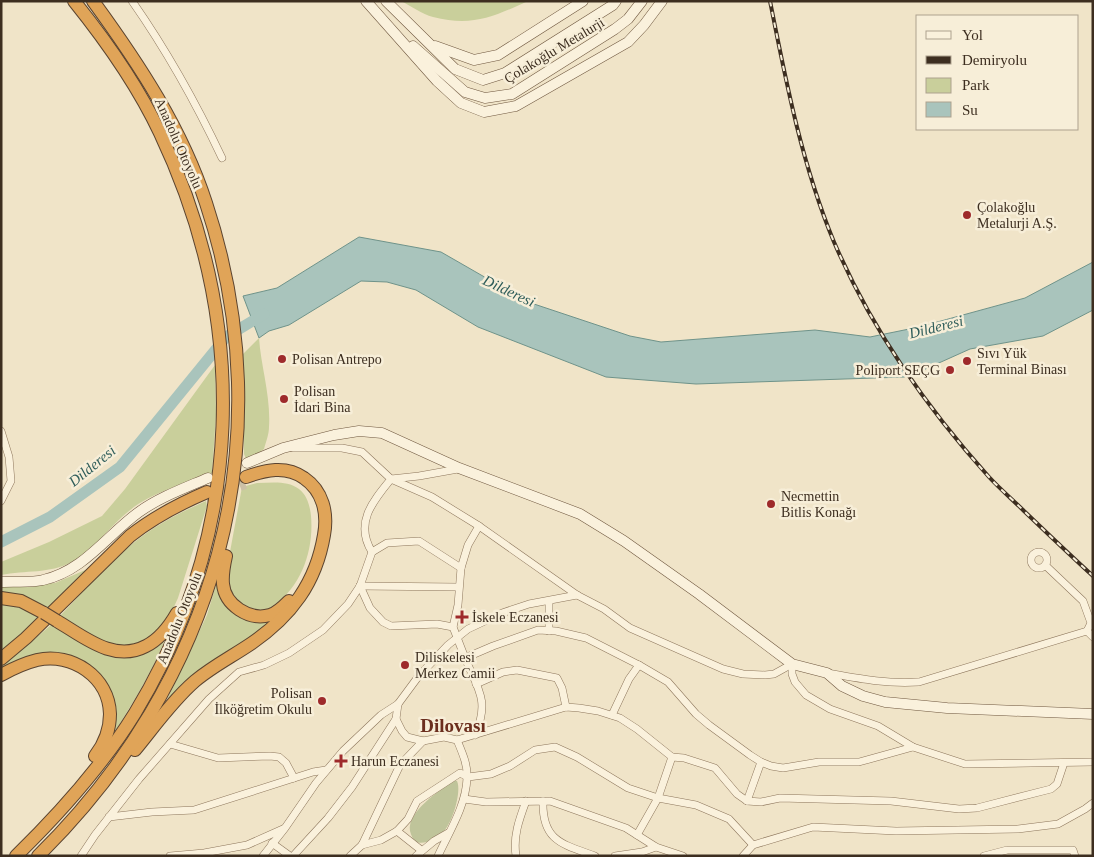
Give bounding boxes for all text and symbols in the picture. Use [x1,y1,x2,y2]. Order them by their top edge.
street label: Çolakoğlu Metalurji [502,15,607,86]
legend [916,15,1079,130]
text: Yol [962,27,983,43]
text: Demiryolu [962,52,1027,68]
text: Park [962,77,990,93]
street label: Anadolu Otoyolu [152,96,205,191]
text: Su [962,102,978,118]
place label: Çolakoğlu Metalurji A.Ş. [977,200,1057,231]
marker: Çolakoğlu Metalurji A.Ş. [961,209,973,221]
water label: Dilderesi [480,272,537,310]
water label: Dilderesi [906,313,965,342]
place label: Sıvı Yük Terminal Binası [977,346,1067,377]
place label: Polisan Antrepo [292,352,382,367]
marker: Polisan Antrepo [276,353,288,365]
marker: Sıvı Yük Terminal Binası [961,355,973,367]
place label: Poliport SEÇG [856,363,940,378]
marker: Poliport SEÇG [944,364,956,376]
place label: Polisan İdari Bina [294,384,351,415]
marker: Polisan İdari Bina [278,393,290,405]
water label: Dilderesi [65,442,119,490]
place label: Necmettin Bitlis Konağı [781,489,856,520]
marker: Necmettin Bitlis Konağı [765,498,777,510]
street label: Anadolu Otoyolu [154,570,205,666]
place label: İskele Eczanesi [472,610,559,625]
marker: İskele Eczanesi [456,611,468,623]
place label: Diliskelesi Merkez Camii [415,650,496,681]
marker: Diliskelesi Merkez Camii [399,659,411,671]
place label: Polisan İlköğretim Okulu [214,686,312,717]
marker: Polisan İlköğretim Okulu [316,695,328,707]
district label: Dilovası [420,715,486,736]
place label: Harun Eczanesi [351,754,439,769]
marker: Harun Eczanesi [335,755,347,767]

